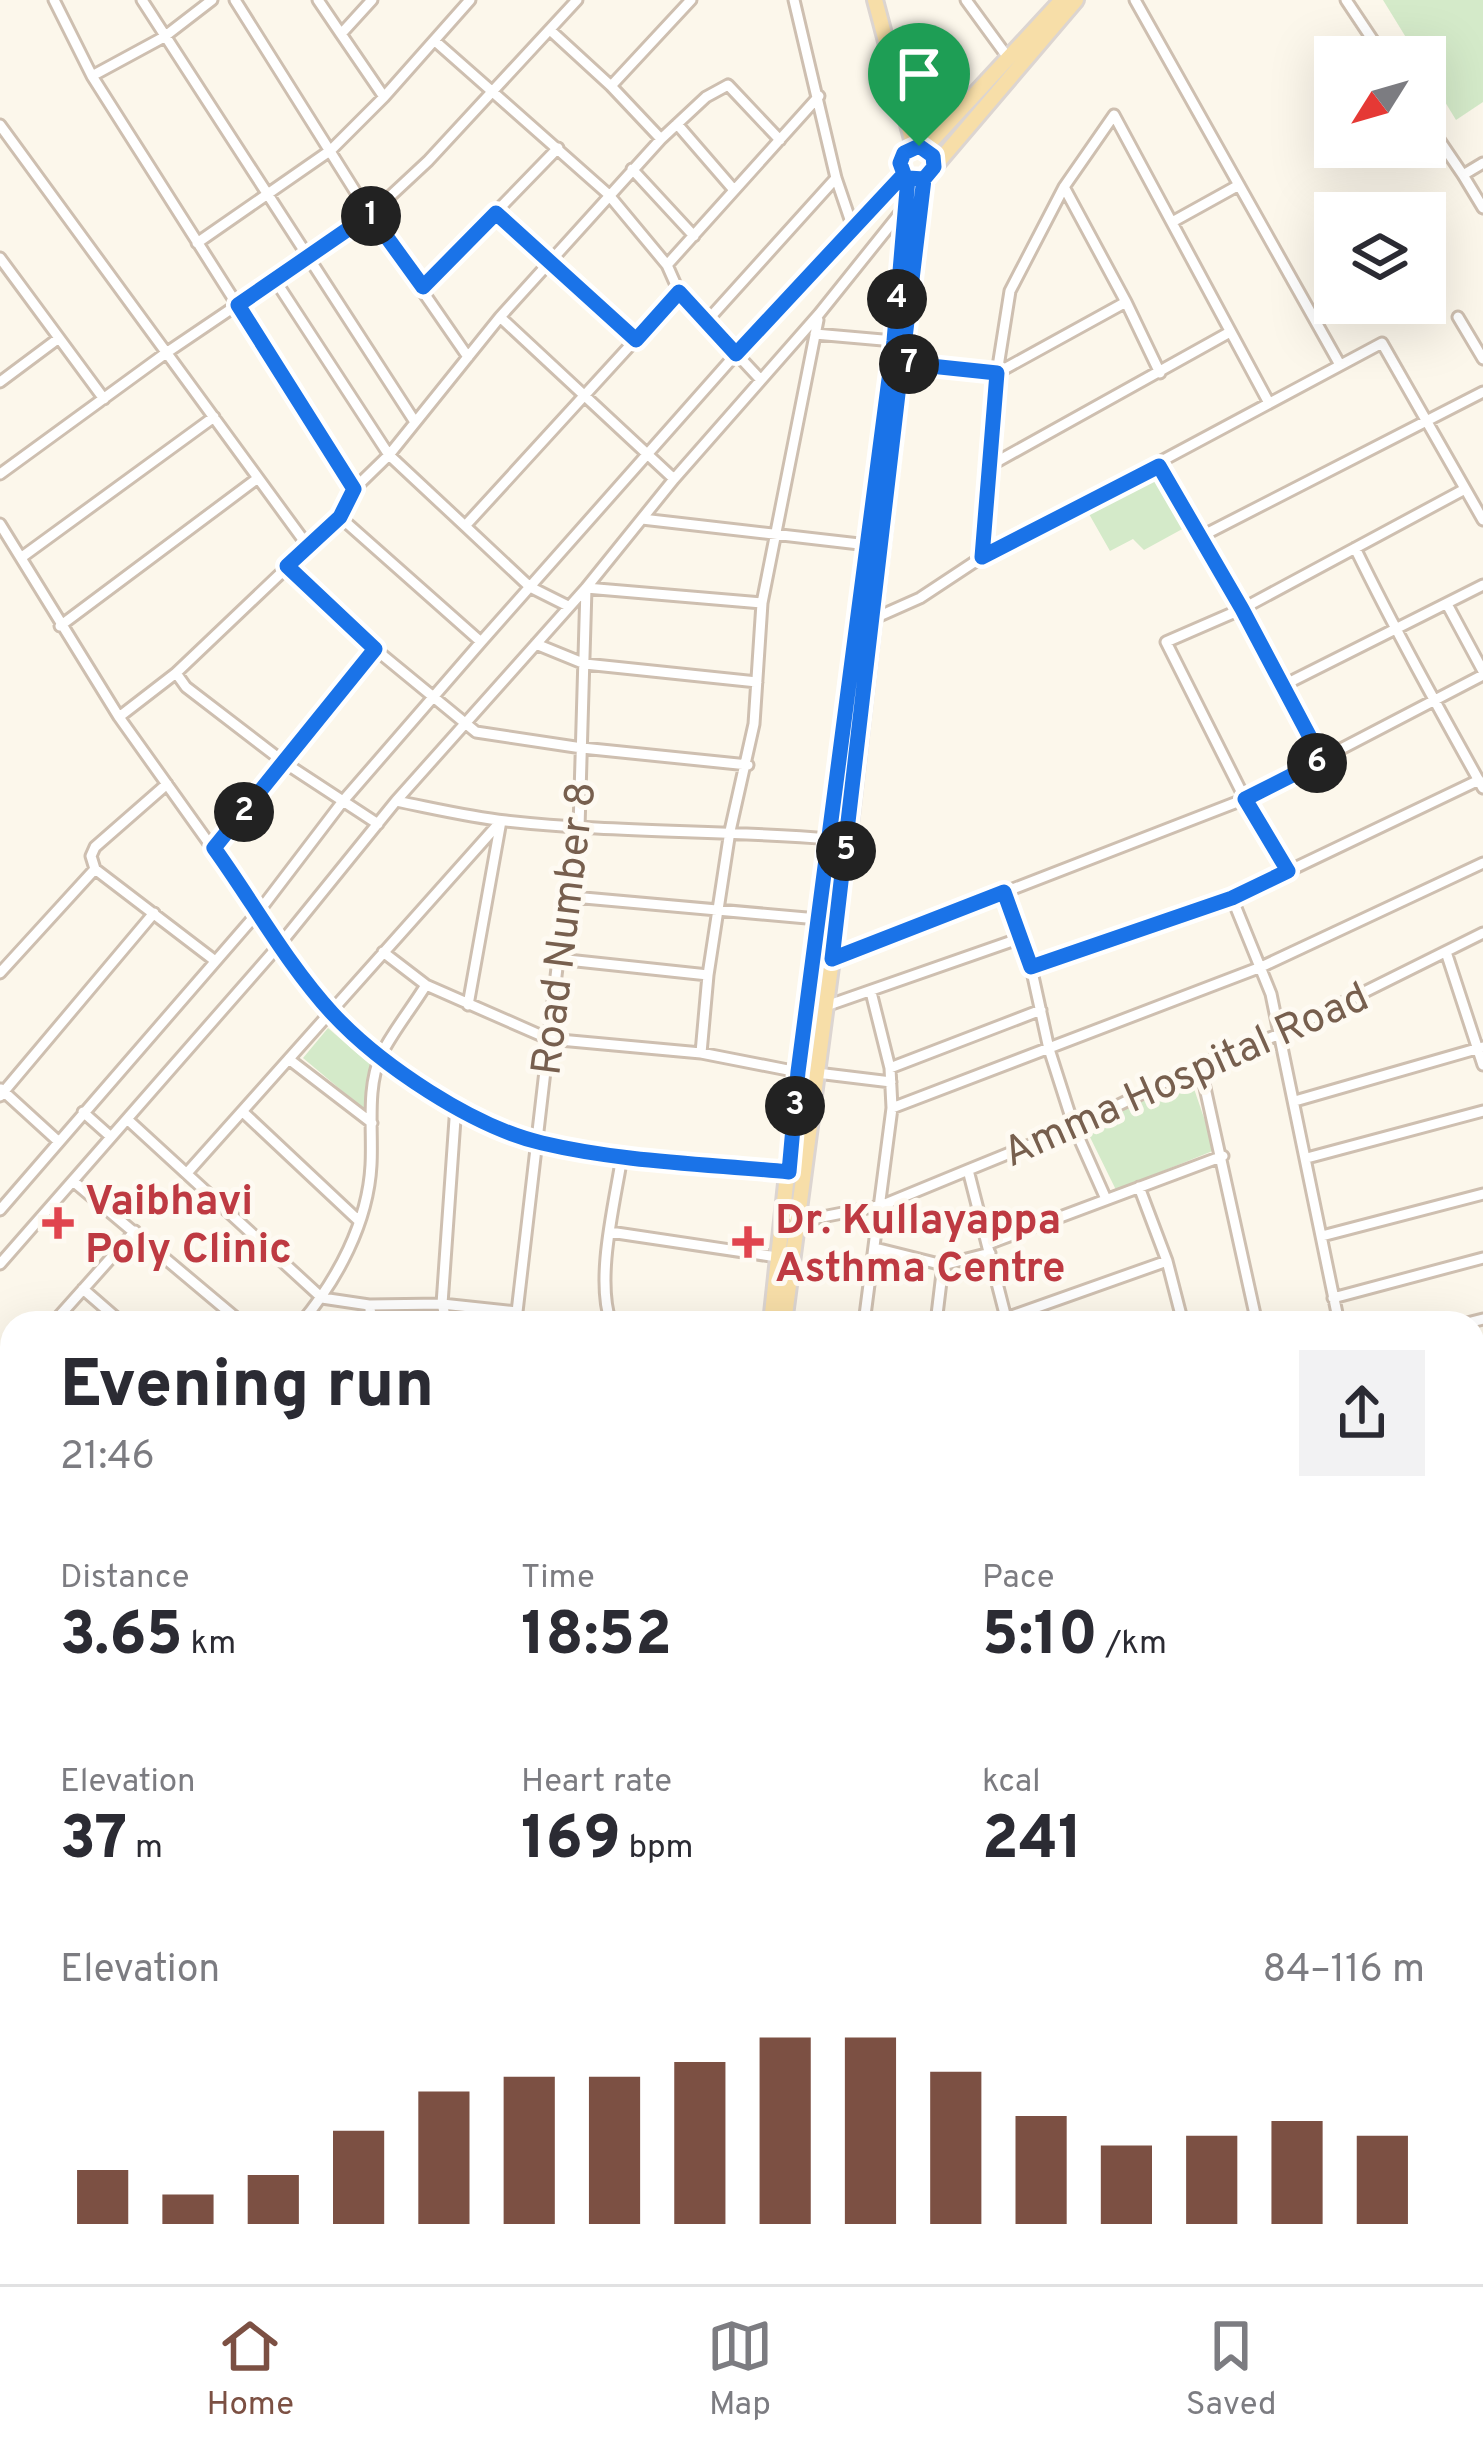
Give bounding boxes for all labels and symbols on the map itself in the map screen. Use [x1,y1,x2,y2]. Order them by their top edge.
pin [868,23,970,146]
north arrow [1314,36,1446,168]
pin: 1 [341,186,401,246]
pin: 4 [867,269,927,329]
pin: 7 [879,334,939,394]
pin: 6 [1287,733,1347,793]
street label: Road Number 8 [522,779,611,1078]
pin: 2 [214,782,274,842]
pin: 5 [816,821,876,881]
street label: Amma Hospital Road [996,973,1378,1182]
pin: 3 [765,1076,825,1136]
place label: Vaibhavi Poly Clinic [85,1177,292,1278]
place label: Dr. Kullayappa Asthma Centre [775,1196,1065,1297]
marker: Vaibhavi Poly Clinic [42,1207,74,1239]
marker: Dr. Kullayappa Asthma Centre [732,1226,764,1258]

